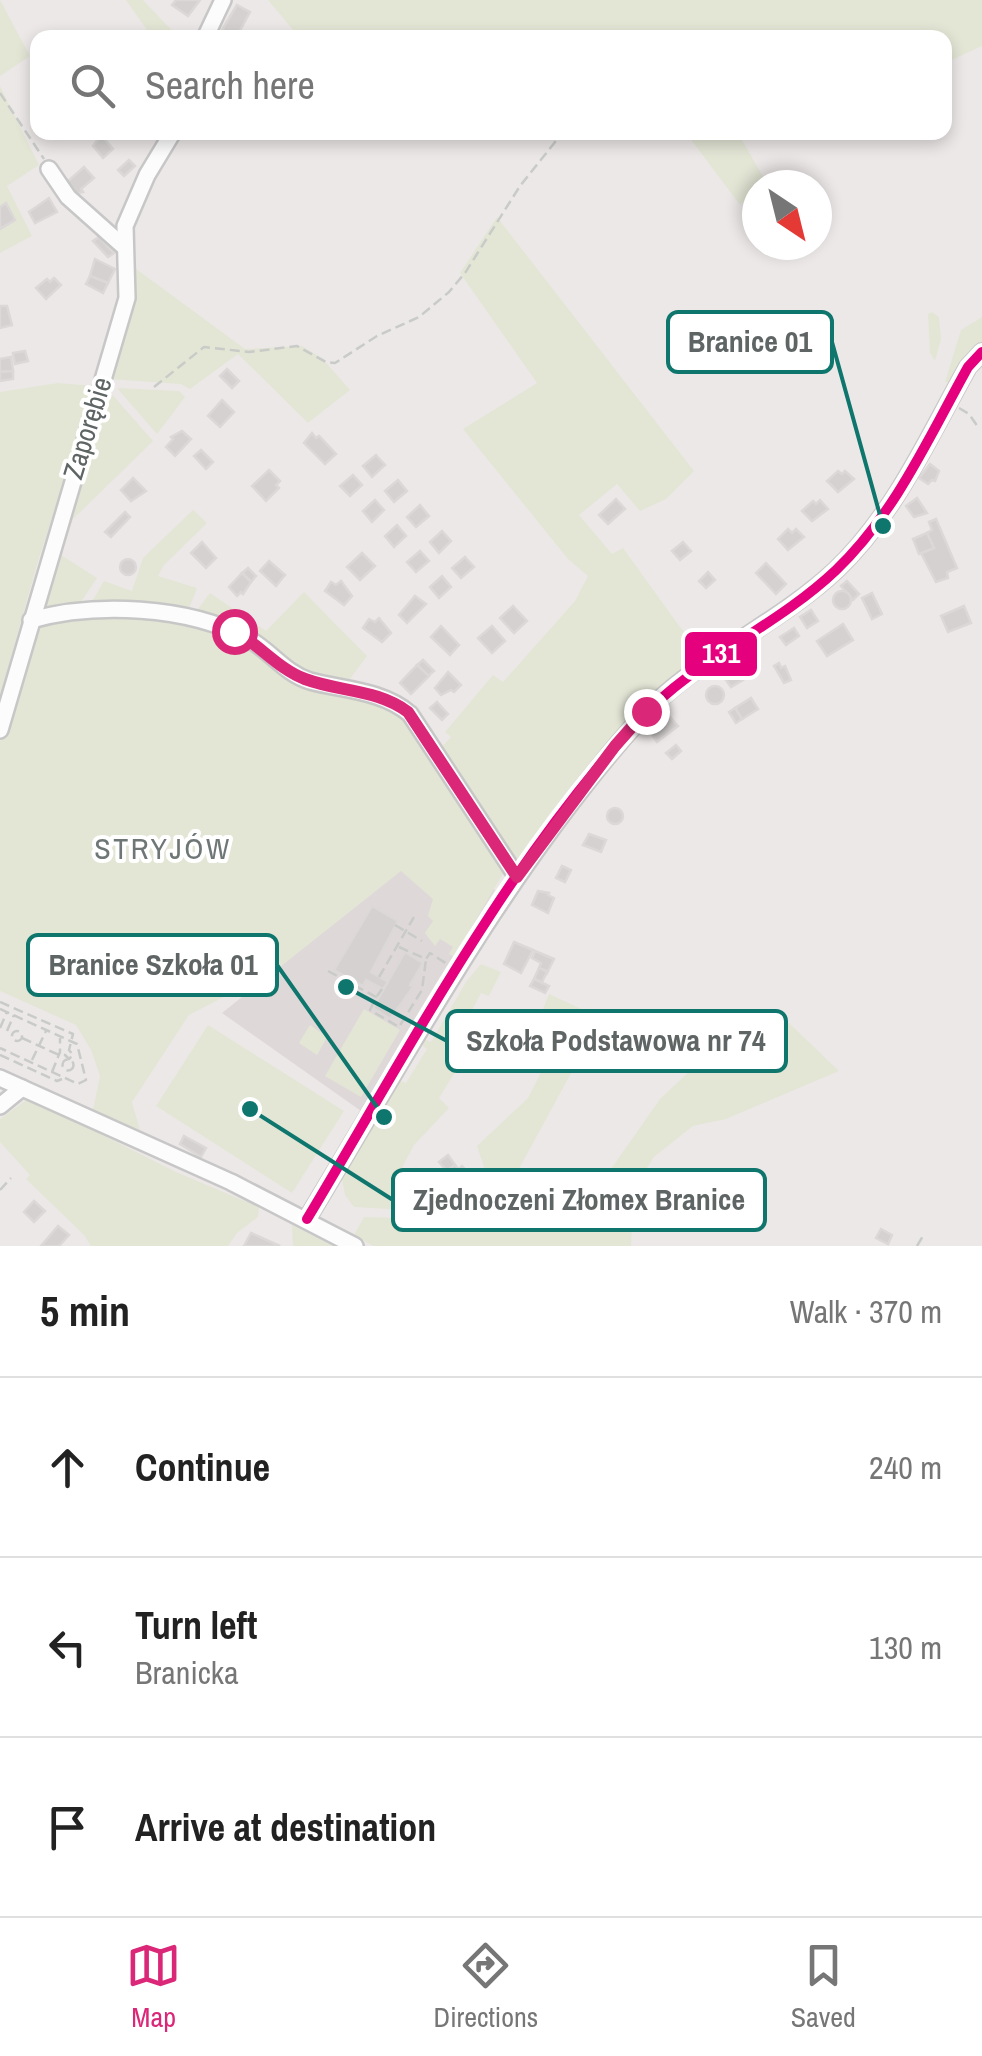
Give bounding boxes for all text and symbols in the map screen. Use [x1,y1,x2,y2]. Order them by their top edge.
search box [30,30,952,140]
icon: search [65,58,120,113]
text: Search here [145,60,315,111]
north arrow [742,170,832,260]
callout: Branice 01 [668,312,832,372]
text: Branice 01 [688,321,813,361]
street label: Zaporębie [54,372,120,484]
route start [212,609,258,655]
line badge: 131 [683,630,759,678]
text: 131 [702,634,740,672]
route end [624,689,670,735]
district label: STRYJÓW [94,828,232,868]
callout: Branice Szkoła 01 [28,935,277,995]
text: Branice Szkoła 01 [48,944,258,984]
callout: Szkoła Podstawowa nr 74 [447,1011,786,1071]
text: Szkoła Podstawowa nr 74 [466,1020,766,1060]
callout: Zjednoczeni Złomex Branice [393,1170,765,1230]
text: Zjednoczeni Złomex Branice [413,1179,745,1219]
text: 5 min [40,1283,130,1339]
text: Walk · 370 m [790,1290,942,1333]
icon: ahead [40,1440,95,1495]
text: Continue [135,1442,270,1493]
text: 240 m [869,1446,942,1489]
text: Turn left [135,1600,257,1651]
icon: left [40,1620,95,1675]
text: 130 m [869,1626,942,1669]
text: Branicka [135,1651,239,1694]
icon: arrive [40,1800,95,1855]
text: Arrive at destination [135,1802,436,1853]
tab: Map [126,1938,181,2036]
tab: Directions [434,1938,538,2036]
tab: Saved [791,1938,856,2036]

